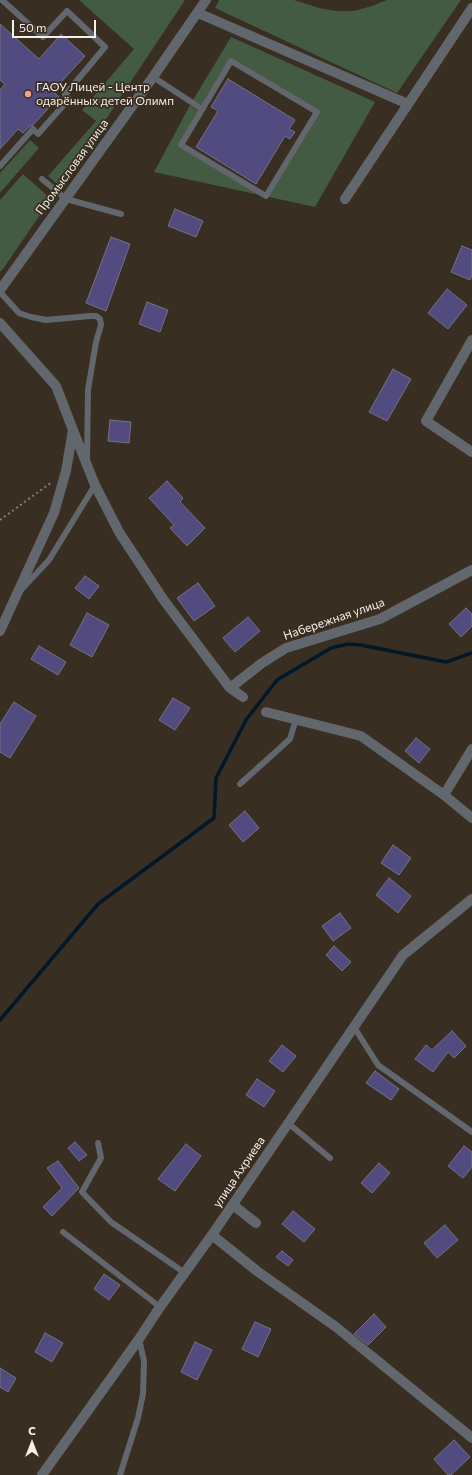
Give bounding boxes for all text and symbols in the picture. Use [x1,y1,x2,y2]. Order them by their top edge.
scale bar [14,12,98,38]
text: 50 m [19,20,47,34]
place label: ГАОУ Лицей - Центр одарённых детей Олимп [36,80,174,108]
marker: ГАОУ Лицей - Центр одарённых детей Олимп [23,89,33,99]
street label: Промысловая улица [33,116,111,218]
street label: Набережная улица [281,595,387,643]
street label: улица Ахриева [210,1134,268,1210]
north arrow [12,1423,52,1463]
text: С [28,1424,36,1437]

